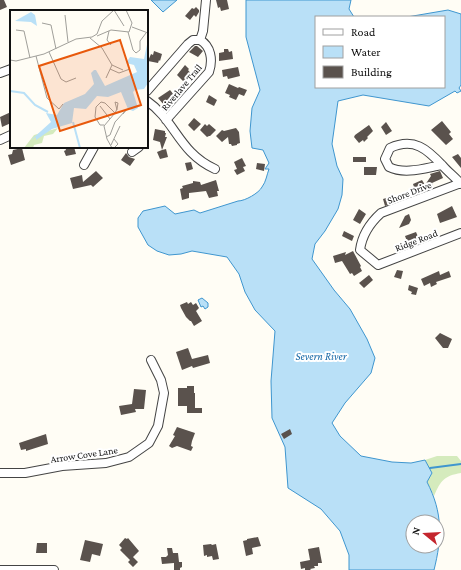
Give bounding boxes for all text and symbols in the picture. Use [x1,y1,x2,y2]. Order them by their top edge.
inset map [10,10,148,148]
legend [315,16,445,88]
text: Road [351,25,376,39]
text: Water [351,45,381,59]
street label: Riverlave Trail [159,62,204,113]
text: Building [351,65,392,79]
street label: Shore Drive [386,179,433,206]
street label: Ridge Road [393,227,440,254]
water label: Severn River [295,350,348,362]
street label: Arrow Cove Lane [50,444,119,465]
north arrow [405,514,445,554]
text: N [409,525,423,536]

